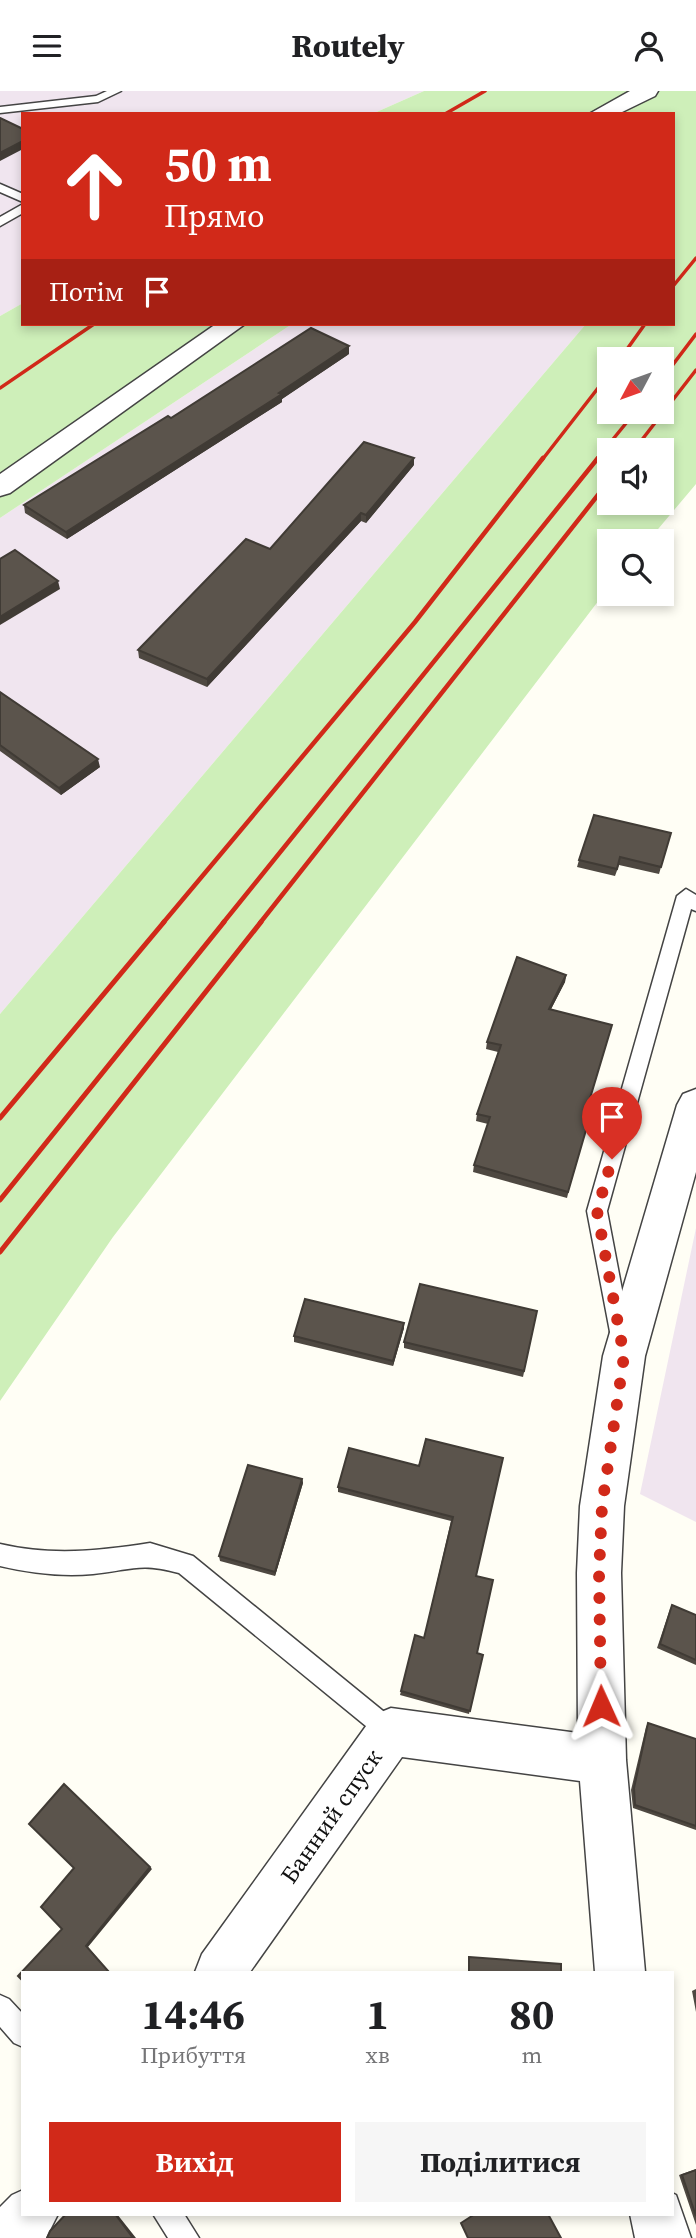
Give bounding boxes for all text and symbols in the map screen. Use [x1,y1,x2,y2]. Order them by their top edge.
text: Routely [291,24,405,68]
icon: menu [28,27,66,65]
icon: person [630,27,668,65]
text: 50 m [164,130,272,197]
icon: ahead [49,140,140,231]
text: Прямо [164,194,265,238]
icon: arrive [138,273,176,311]
text: Потім [49,274,124,310]
north arrow [597,347,674,423]
map controls [597,347,674,606]
button: sound [597,438,674,515]
button: search [597,529,674,606]
pin [582,1087,642,1159]
icon: arrive [593,1098,631,1136]
position arrow [564,1669,638,1743]
street label: Банний спуск [272,1742,390,1890]
text: 14:46 [141,1985,245,2043]
text: 1 [366,1985,389,2043]
text: 80 [509,1985,555,2043]
text: Прибуття [140,2039,246,2071]
text: хв [366,2039,390,2071]
text: m [521,2039,542,2071]
button: Вихід [49,2122,341,2202]
button: Поділитися [355,2122,646,2202]

